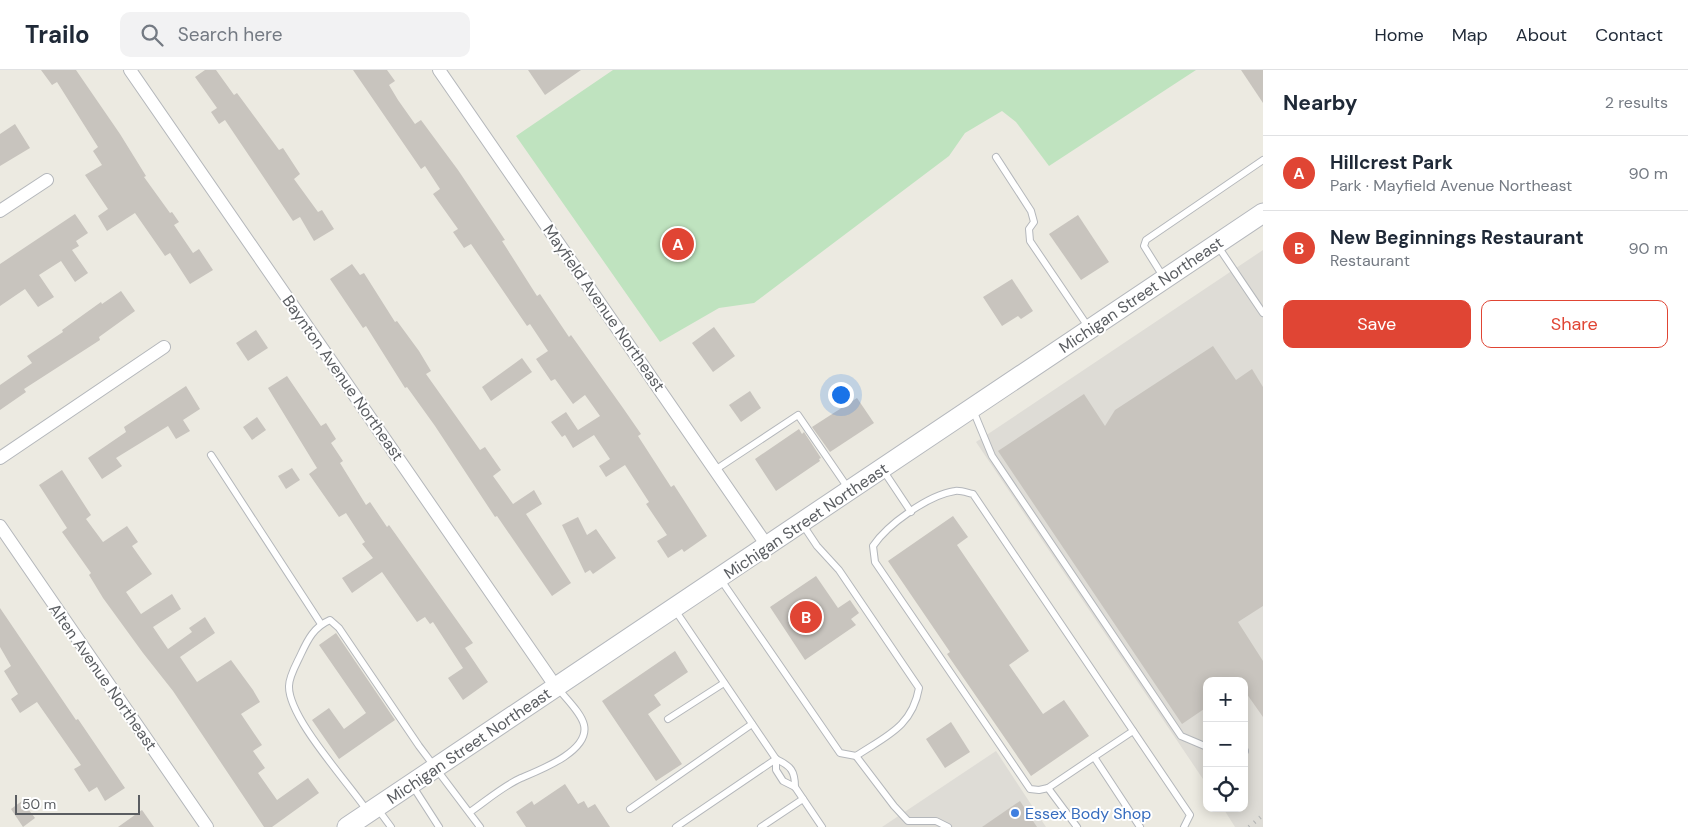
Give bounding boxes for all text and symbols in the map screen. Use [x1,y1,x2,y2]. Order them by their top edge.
search box [120,12,470,57]
text: Trailo [25,19,90,50]
icon: search [138,21,166,49]
text: Search here [178,22,283,47]
text: Home [1374,23,1424,47]
text: Map [1452,23,1488,47]
text: About [1516,23,1567,47]
text: Contact [1595,23,1663,47]
text: Nearby [1283,89,1357,117]
text: 2 results [1605,92,1668,113]
text: Hillcrest Park [1330,150,1453,175]
text: A [1293,163,1305,184]
text: 90 m [1628,163,1668,184]
text: Park · Mayfield Avenue Northeast [1330,175,1572,196]
street label: Mayfield Avenue Northeast [538,220,670,396]
pin: A [662,225,694,263]
text: New Beginnings Restaurant [1330,225,1584,250]
street label: Michigan Street Northeast [1055,232,1227,358]
text: B [1294,238,1304,259]
text: 90 m [1628,238,1668,259]
text: Restaurant [1330,250,1410,271]
street label: Baynton Avenue Northeast [278,291,408,465]
button: Save [1283,300,1471,348]
button: Share [1481,300,1668,348]
your location [828,382,854,408]
street label: Michigan Street Northeast [720,458,892,584]
pin: B [790,598,822,636]
street label: Alten Avenue Northeast [44,599,162,755]
map controls [1203,677,1248,812]
button: + [1203,677,1248,722]
street label: Michigan Street Northeast [383,683,555,809]
button: − [1203,722,1248,767]
button: locate [1203,767,1248,812]
scale bar [15,792,140,815]
text: 50 m [22,795,56,813]
place label: Essex Body Shop [1025,803,1151,824]
marker: Essex Body Shop [1009,807,1021,819]

